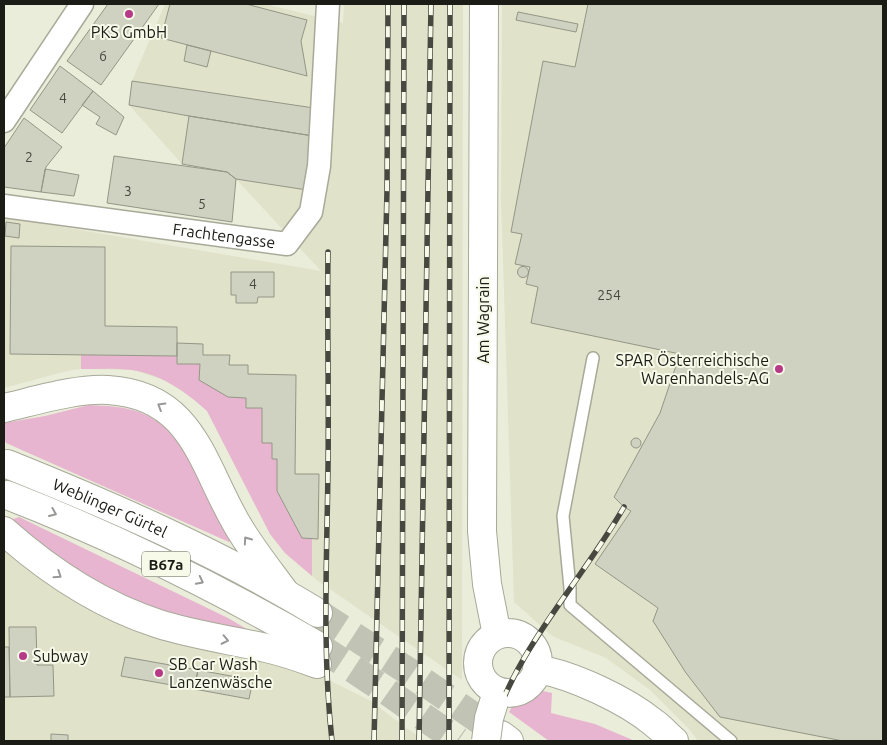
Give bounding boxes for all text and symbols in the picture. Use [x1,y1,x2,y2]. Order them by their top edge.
marker: PKS GmbH [123,8,135,20]
place label: PKS GmbH [91,23,167,41]
house number: 6 [99,48,107,64]
house number: 4 [59,90,67,106]
house number: 2 [25,149,33,165]
house number: 3 [124,183,132,199]
house number: 5 [198,196,206,212]
street label: Frachtengasse [172,220,277,251]
house number: 4 [249,276,257,292]
street label: Am Wagrain [474,276,492,364]
house number: 254 [597,287,621,303]
place label: SPAR Österreichische Warenhandels-AG [616,351,769,387]
marker: SPAR Österreichische Warenhandels-AG [773,363,785,375]
one-way arrow [157,402,166,412]
street label: Weblinger Gürtel [50,475,170,541]
one-way arrow [48,507,57,517]
one-way arrow [244,537,253,546]
road number: B67a [142,552,190,576]
one-way arrow [53,569,62,578]
one-way arrow [195,575,204,585]
one-way arrow [220,634,229,644]
place label: Subway [33,647,88,665]
marker: Subway [17,650,29,662]
place label: SB Car Wash Lanzenwäsche [169,655,273,691]
marker: SB Car Wash Lanzenwäsche [153,667,165,679]

